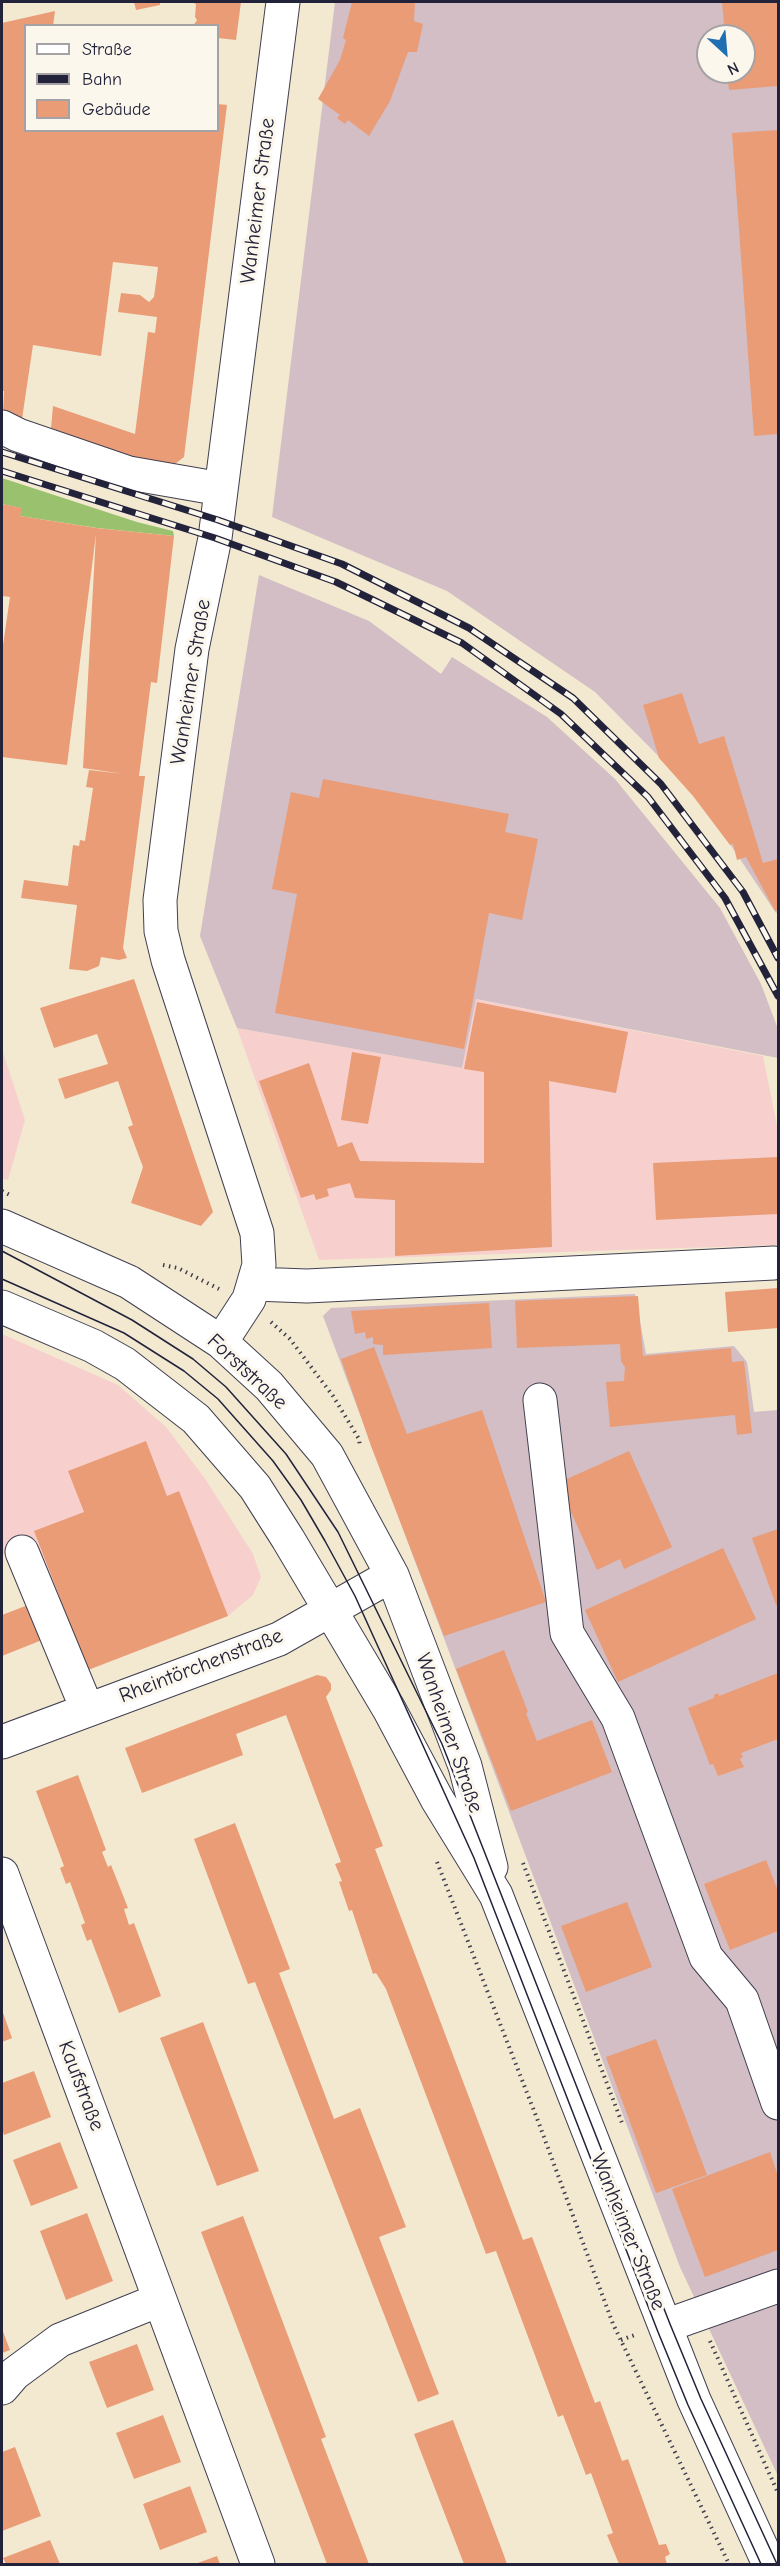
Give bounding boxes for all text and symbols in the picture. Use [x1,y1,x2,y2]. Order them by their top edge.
legend [24,24,219,132]
north arrow [696,24,756,84]
text: Straße [82,39,132,60]
text: N [724,58,742,79]
text: Bahn [82,69,122,90]
text: Gebäude [82,99,151,120]
street label: Wanheimer Straße [235,117,281,285]
street label: Wanheimer Straße [165,598,217,766]
street label: Forststraße [202,1329,292,1415]
street label: Rheintörchenstraße [116,1623,286,1709]
street label: Wanheimer Straße [410,1650,488,1816]
street label: Kaufstraße [52,2037,110,2135]
street label: Wanheimer Straße [585,2150,671,2314]

